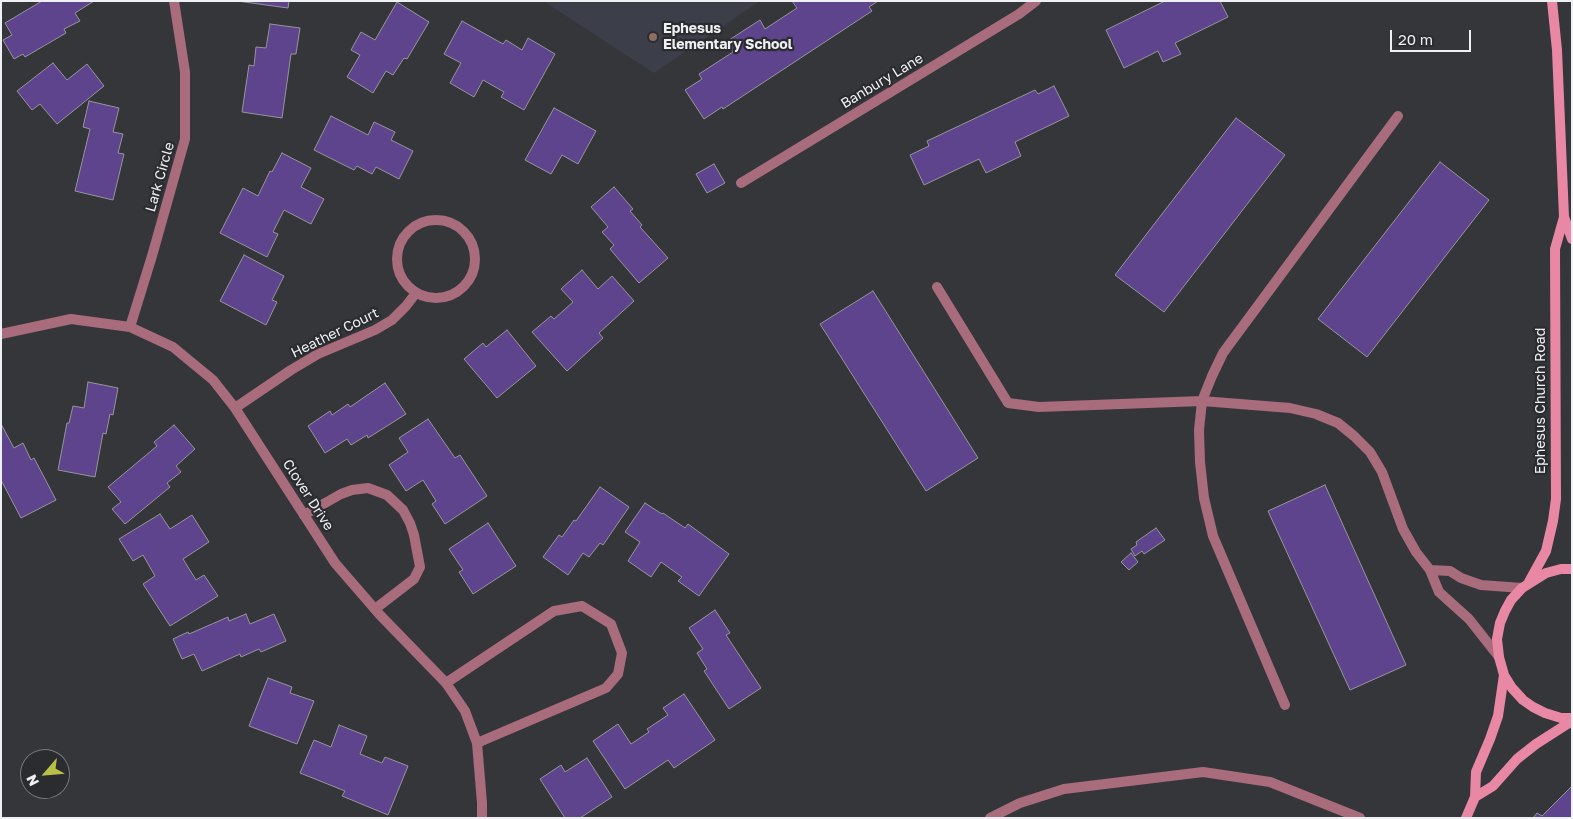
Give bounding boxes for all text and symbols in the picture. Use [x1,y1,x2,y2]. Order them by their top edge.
scale bar [1393,20,1474,52]
place label: Ephesus Elementary School [663,21,792,54]
text: 20 m [1398,30,1433,48]
marker: Ephesus Elementary School [647,31,659,43]
street label: Banbury Lane [838,50,926,112]
street label: Lark Circle [142,140,178,214]
street label: Heather Court [288,305,382,361]
street label: Ephesus Church Road [1533,328,1549,474]
street label: Clover Drive [279,456,337,534]
north arrow [20,749,70,799]
text: N [22,772,42,789]

